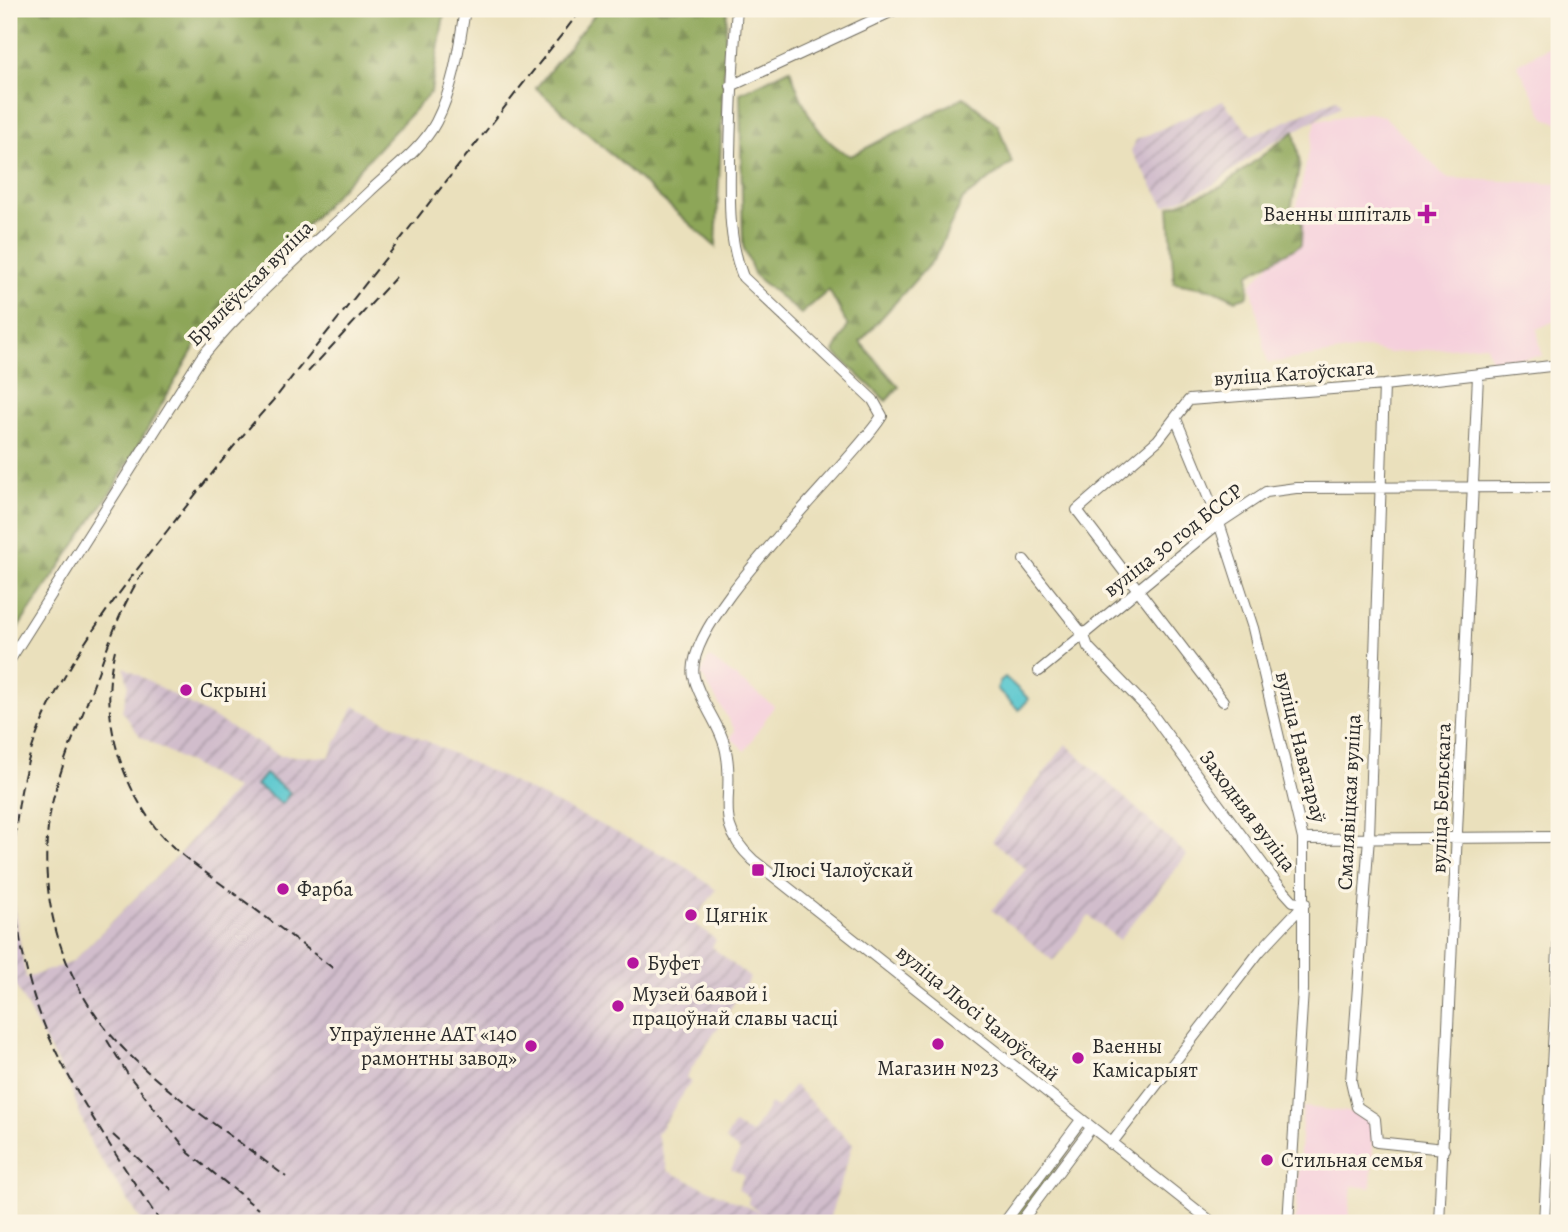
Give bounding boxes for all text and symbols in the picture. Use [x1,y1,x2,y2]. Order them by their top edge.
place label: Ваенны шпіталь [1263,200,1411,228]
marker: Ваенны шпіталь [1417,204,1437,224]
street label: Брылёўская вуліца [181,214,319,352]
street label: вуліца Катоўскага [1213,353,1375,393]
street label: вуліца 30 год БССР [1098,477,1249,603]
street label: вуліца Наватараў [1269,668,1333,826]
place label: Скрыні [200,676,267,704]
marker: Скрыні [178,682,194,698]
street label: Смалявіцкая вуліца [1330,713,1368,891]
street label: вуліца Бельскага [1424,722,1458,874]
street label: Заходняя вуліца [1193,744,1303,878]
place label: Люсі Чалоўскай [772,856,913,884]
marker: Люсі Чалоўскай [750,862,766,878]
place label: Фарба [297,875,354,903]
marker: Фарба [275,881,291,897]
place label: Цягнік [705,901,768,929]
marker: Цягнік [683,907,699,923]
street label: вуліца Люсі Чалоўскай [890,938,1066,1088]
place label: Буфет [647,949,700,977]
marker: Буфет [625,955,641,971]
place label: Музей баявой і працоўнай славы часці [632,980,838,1032]
marker: Музей баявой і працоўнай славы часці [610,998,626,1014]
place label: Упраўленне ААТ «140 рамонтны завод» [329,1020,517,1072]
place label: Ваенны Камісарыят [1092,1032,1198,1084]
marker: Магазин №23 [930,1036,946,1052]
marker: Упраўленне ААТ «140 рамонтны завод» [523,1038,539,1054]
marker: Ваенны Камісарыят [1070,1050,1086,1066]
place label: Магазин №23 [877,1054,999,1082]
place label: Стильная семья [1281,1146,1423,1174]
marker: Стильная семья [1259,1152,1275,1168]

